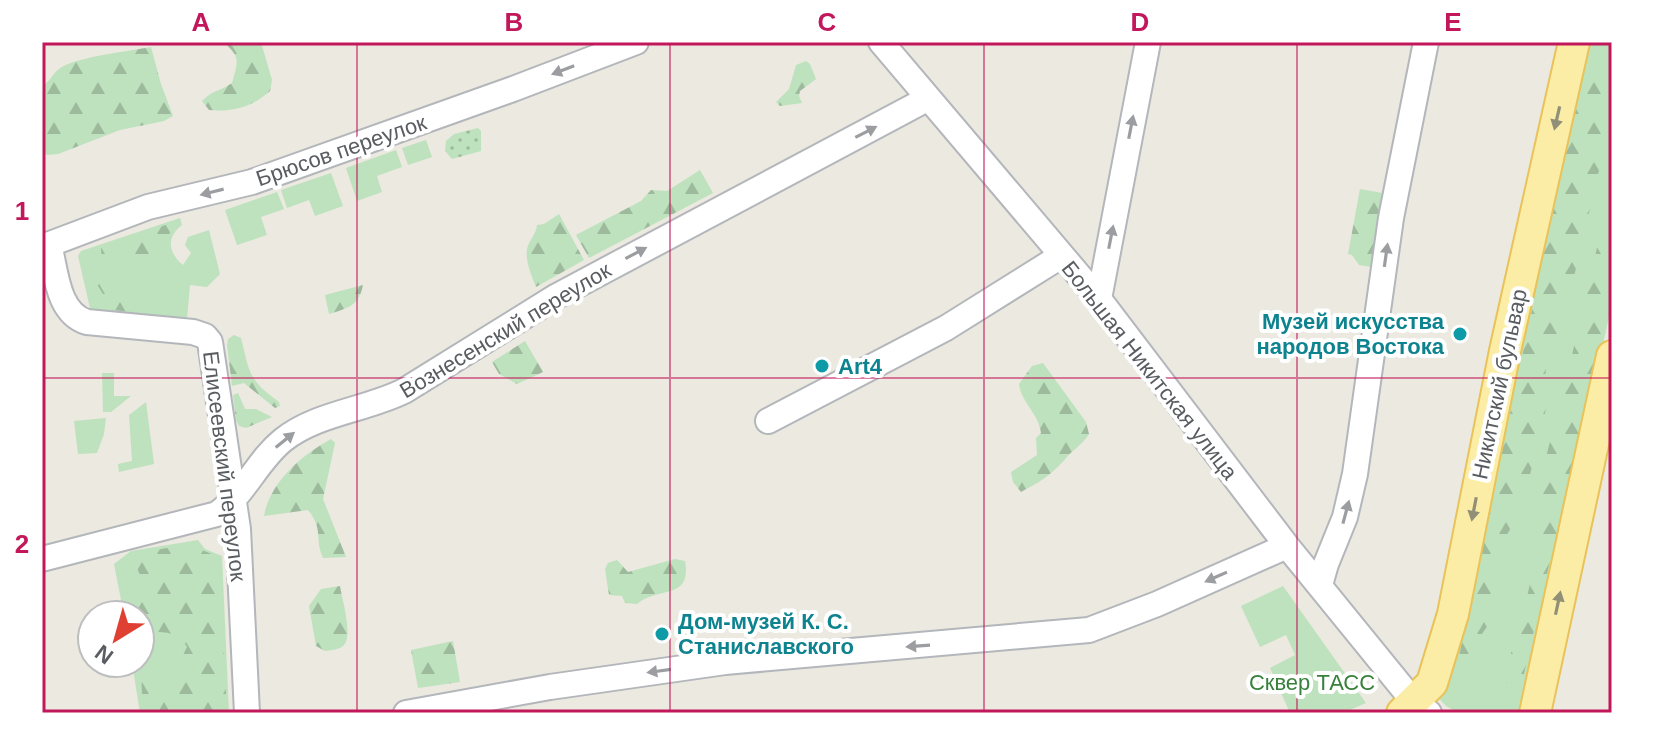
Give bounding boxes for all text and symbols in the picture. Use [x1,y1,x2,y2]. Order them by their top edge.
text: A [192,7,211,37]
text: B [505,7,523,37]
text: C [818,7,837,37]
text: D [1131,7,1149,37]
text: E [1444,7,1462,37]
one-way arrow [551,64,575,77]
one-way arrow [1550,106,1562,131]
street label: Брюсов переулок [253,110,430,191]
one-way arrow [1126,114,1138,139]
one-way arrow [854,125,877,139]
one-way arrow [199,186,224,199]
text: 1 [15,196,29,226]
one-way arrow [1105,224,1117,249]
one-way arrow [1380,243,1393,268]
one-way arrow [625,247,647,261]
street label: Большая Никитская улица [1057,256,1243,485]
street label: Вознесенский переулок [395,257,616,403]
street label: Никитский бульвар [1467,287,1532,482]
place label: Музей искусства народов Востока [1256,309,1445,359]
marker: Музей искусства народов Востока [1451,325,1469,343]
street label: Елисеевский переулок [198,349,251,583]
place label: Art4 [838,354,883,379]
marker: Art4 [813,357,831,375]
one-way arrow [274,432,294,449]
one-way arrow [1467,497,1479,522]
one-way arrow [1340,500,1352,525]
text: 2 [15,529,29,559]
one-way arrow [1204,571,1228,584]
one-way arrow [1552,590,1565,615]
north arrow [76,599,156,679]
place label: Дом-музей К. С. Станиславского [678,609,854,659]
marker: Дом-музей К. С. Станиславского [653,625,671,643]
one-way arrow [905,639,930,652]
text: N [90,640,118,669]
one-way arrow [646,665,671,678]
park label: Сквер ТАСС [1249,670,1375,695]

